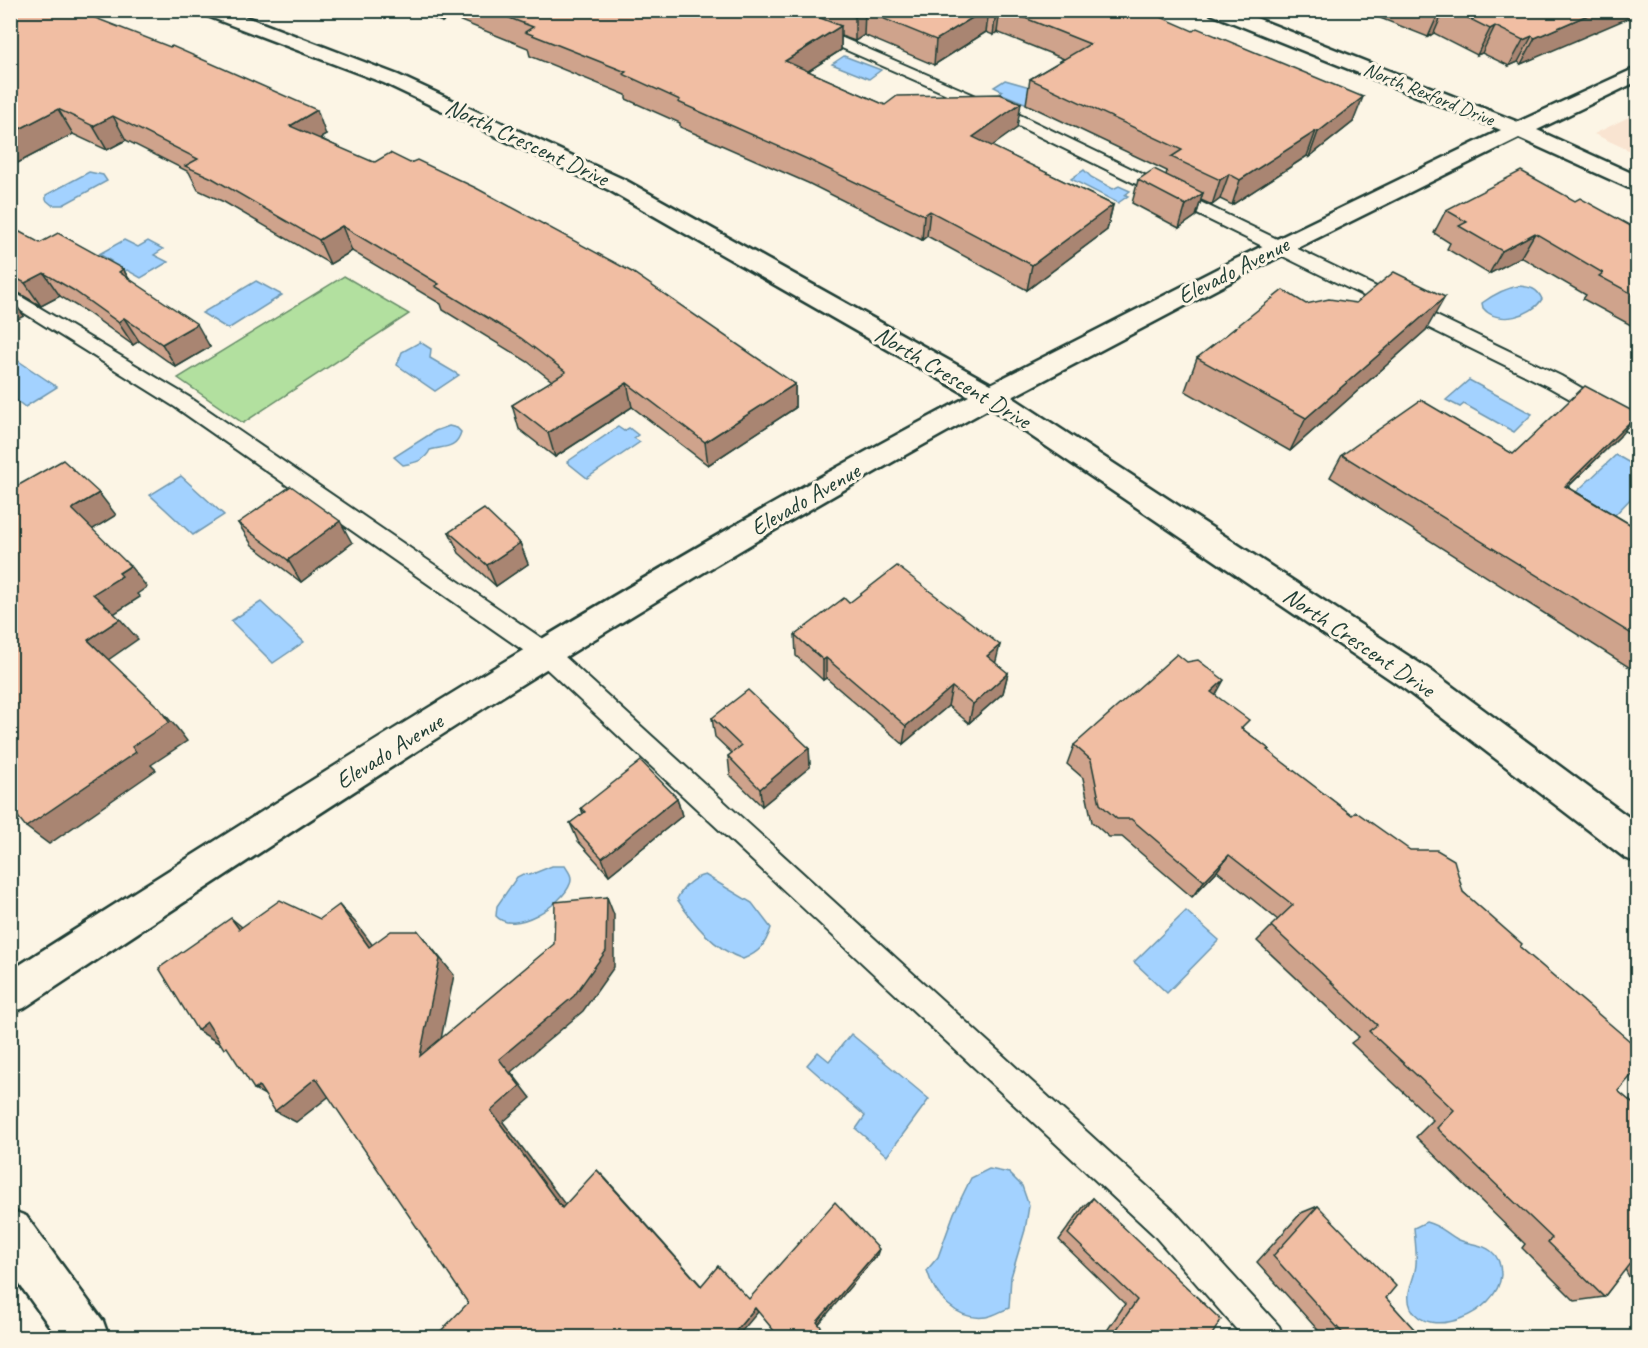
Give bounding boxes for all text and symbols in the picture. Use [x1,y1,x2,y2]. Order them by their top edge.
street label: North Rexford Drive [1360,56,1499,132]
street label: North Crescent Drive [441,91,615,194]
street label: Elevado Avenue [1172,228,1296,311]
street label: North Crescent Drive [870,319,1038,436]
street label: Elevado Avenue [745,455,867,542]
street label: North Crescent Drive [1277,580,1442,705]
street label: Elevado Avenue [330,705,450,796]

